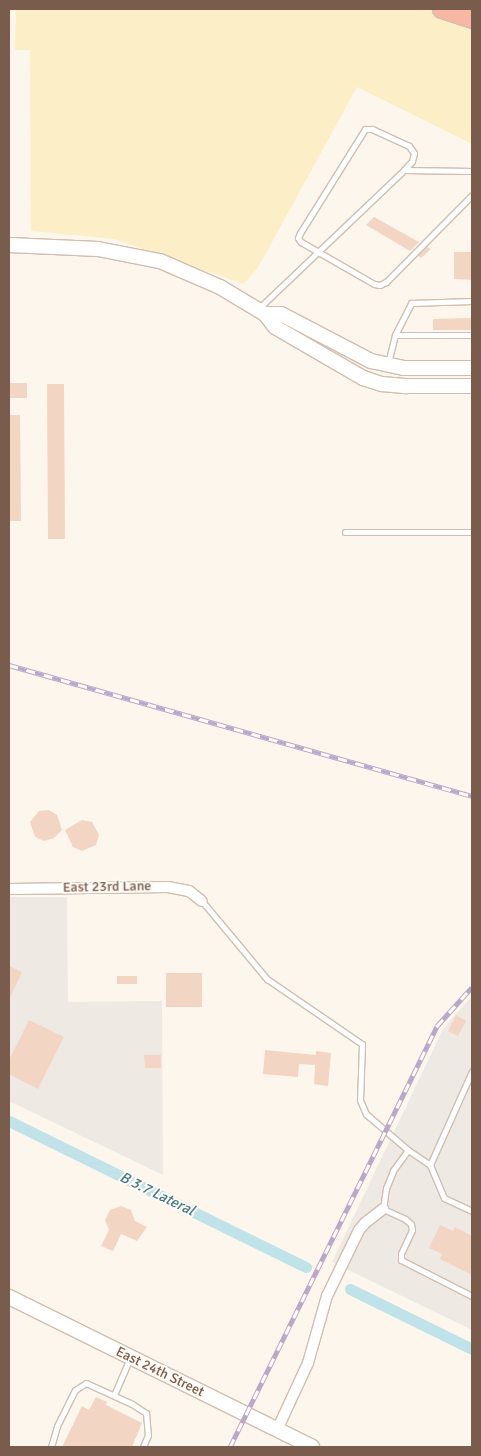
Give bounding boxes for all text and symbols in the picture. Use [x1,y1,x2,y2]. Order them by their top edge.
street label: East 23rd Lane [63,878,151,896]
water label: B 3.7 Lateral [117,1168,197,1220]
street label: East 24th Street [113,1343,207,1401]

